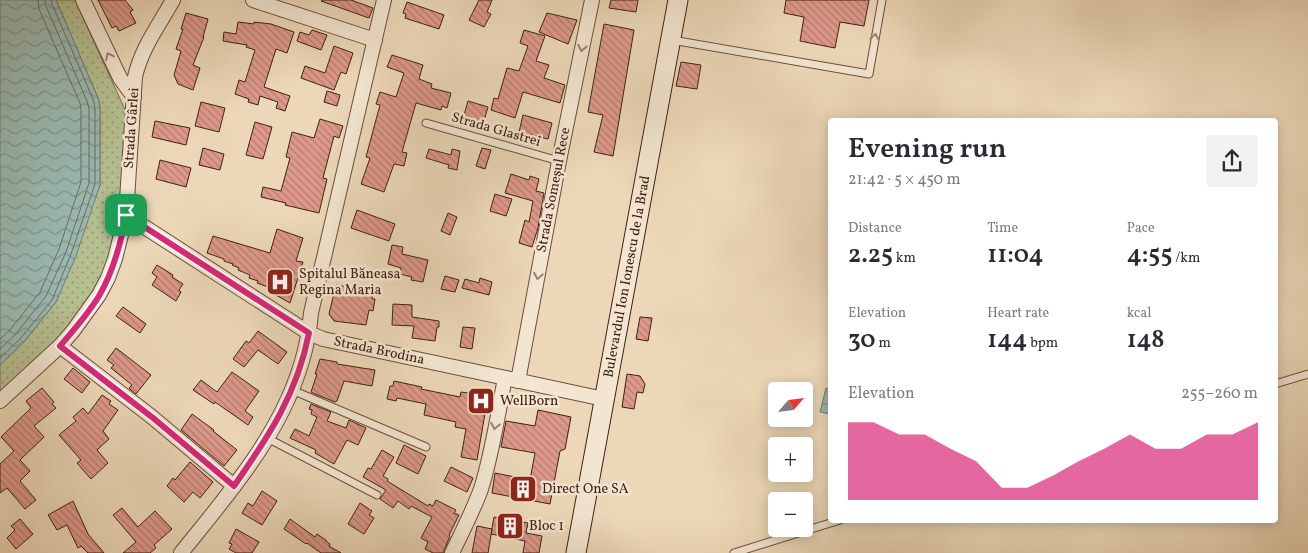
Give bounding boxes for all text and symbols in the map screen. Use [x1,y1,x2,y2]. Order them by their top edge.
one-way arrow [870,33,880,41]
one-way arrow [577,43,588,52]
one-way arrow [105,52,116,61]
street label: Strada Gârlei [120,87,144,169]
street label: Strada Glastrei [449,108,543,152]
street label: Strada Someșul Rece [533,125,576,254]
text: Evening run [848,130,1007,169]
button: share [1206,135,1258,187]
text: 21:42 · 5 × 450 m [848,169,961,191]
street label: Bulevardul Ion Ionescu de la Brad [599,174,655,379]
pin [105,194,147,236]
icon: arrive [112,201,140,229]
text: Distance [848,219,902,238]
text: Time [987,219,1018,238]
text: Pace [1127,219,1155,238]
text: 2.25 [848,238,893,273]
text: 11:04 [987,238,1044,273]
text: 4:55 [1127,238,1172,273]
text: km [893,249,916,268]
text: /km [1172,249,1200,268]
place label: Spitalul Băneasa Regina Maria [299,265,401,300]
hospital icon: Spitalul Băneasa Regina Maria [265,267,295,297]
one-way arrow [533,272,544,280]
text: Elevation [848,304,906,323]
text: Heart rate [987,304,1049,323]
text: kcal [1127,304,1152,323]
text: 30 [848,323,876,358]
text: 144 [987,323,1027,358]
text: 148 [1127,323,1165,358]
street label: Strada Brodina [332,332,426,370]
text: m [876,334,891,353]
text: bpm [1027,334,1058,353]
north arrow [768,382,812,428]
map controls [768,382,813,537]
text: Elevation [848,383,915,405]
text: 255–260 m [1181,383,1258,405]
hospital icon: WellBorn [466,386,496,416]
place label: WellBorn [500,392,558,411]
one-way arrow [490,421,501,430]
button: + [768,437,813,482]
building icon: Direct One SA [508,474,538,504]
place label: Direct One SA [542,480,629,499]
button: − [768,492,813,537]
building icon: Bloc 1 [495,511,525,541]
place label: Bloc 1 [529,517,564,536]

